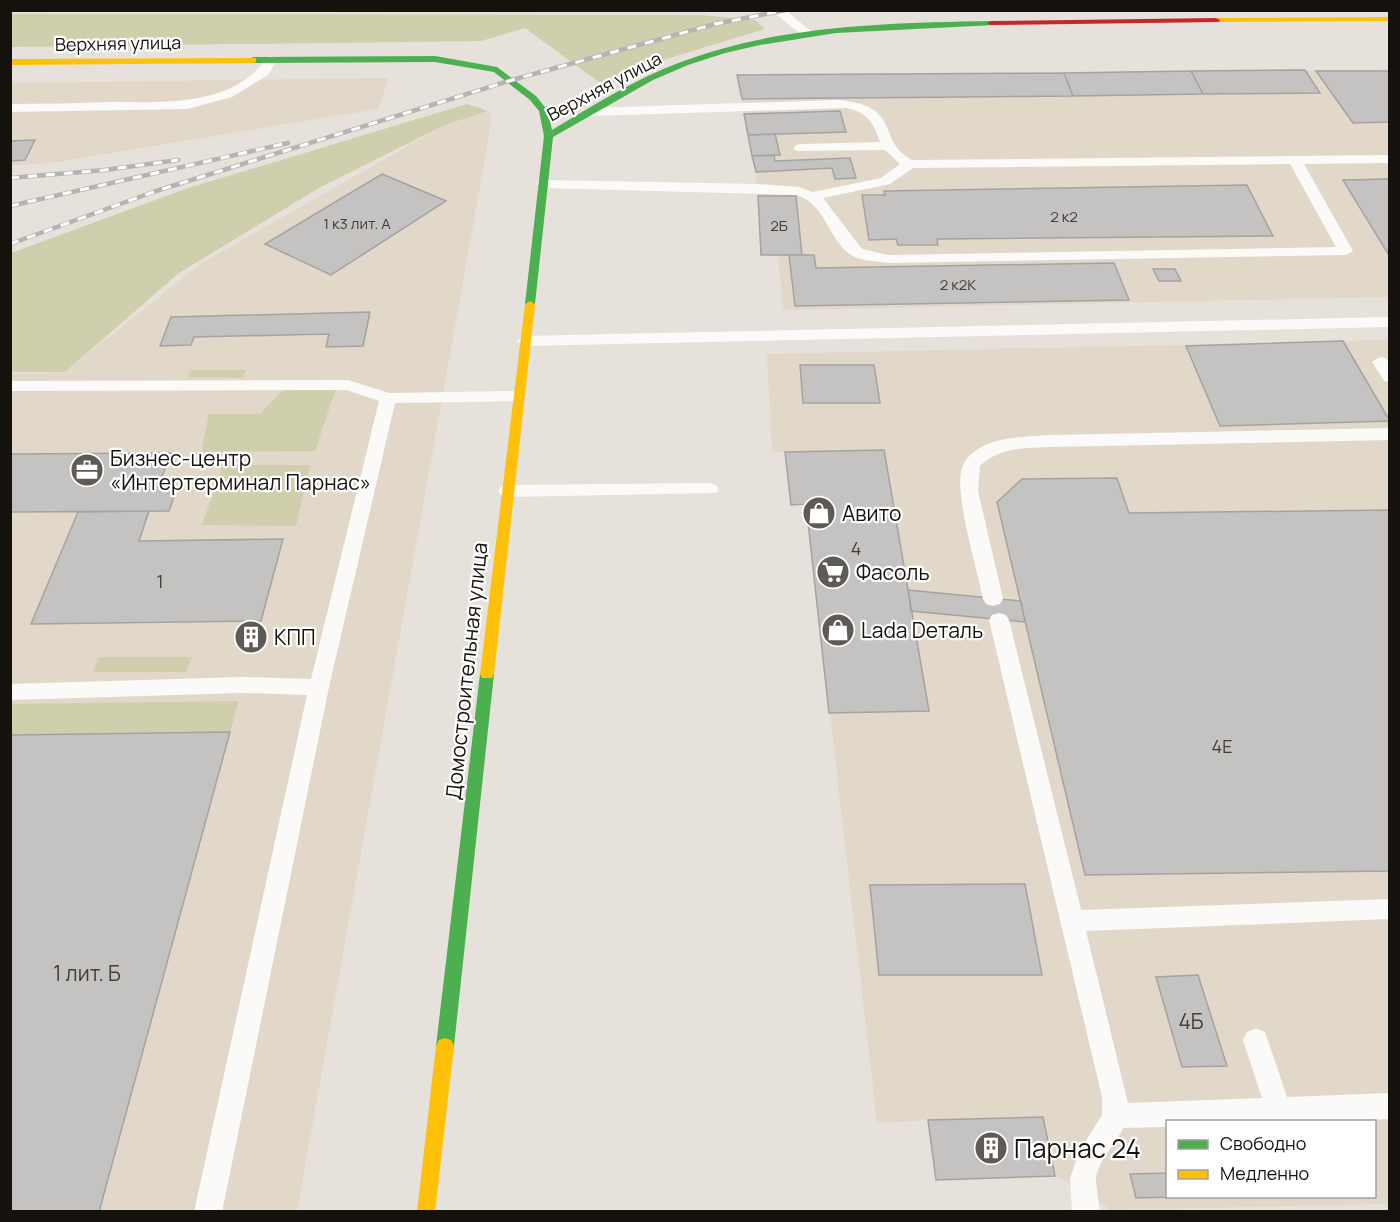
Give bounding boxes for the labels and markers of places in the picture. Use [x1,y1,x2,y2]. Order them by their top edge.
place label: Бизнес-центр «Интертерминал Парнас» [110,444,371,496]
office icon: Бизнес-центр «Интертерминал Парнас» [69,452,105,488]
shop icon: Авито [801,495,837,531]
place label: Авито [842,499,901,527]
supermarket icon: Фасоль [815,554,851,590]
place label: Фасоль [856,558,930,586]
shop icon: Lada Dеталь [820,612,856,648]
place label: Lada Dеталь [861,616,983,644]
building icon: КПП [233,619,269,655]
place label: КПП [274,623,316,651]
building icon: Парнас 24 [973,1130,1009,1166]
place label: Парнас 24 [1014,1130,1141,1166]

